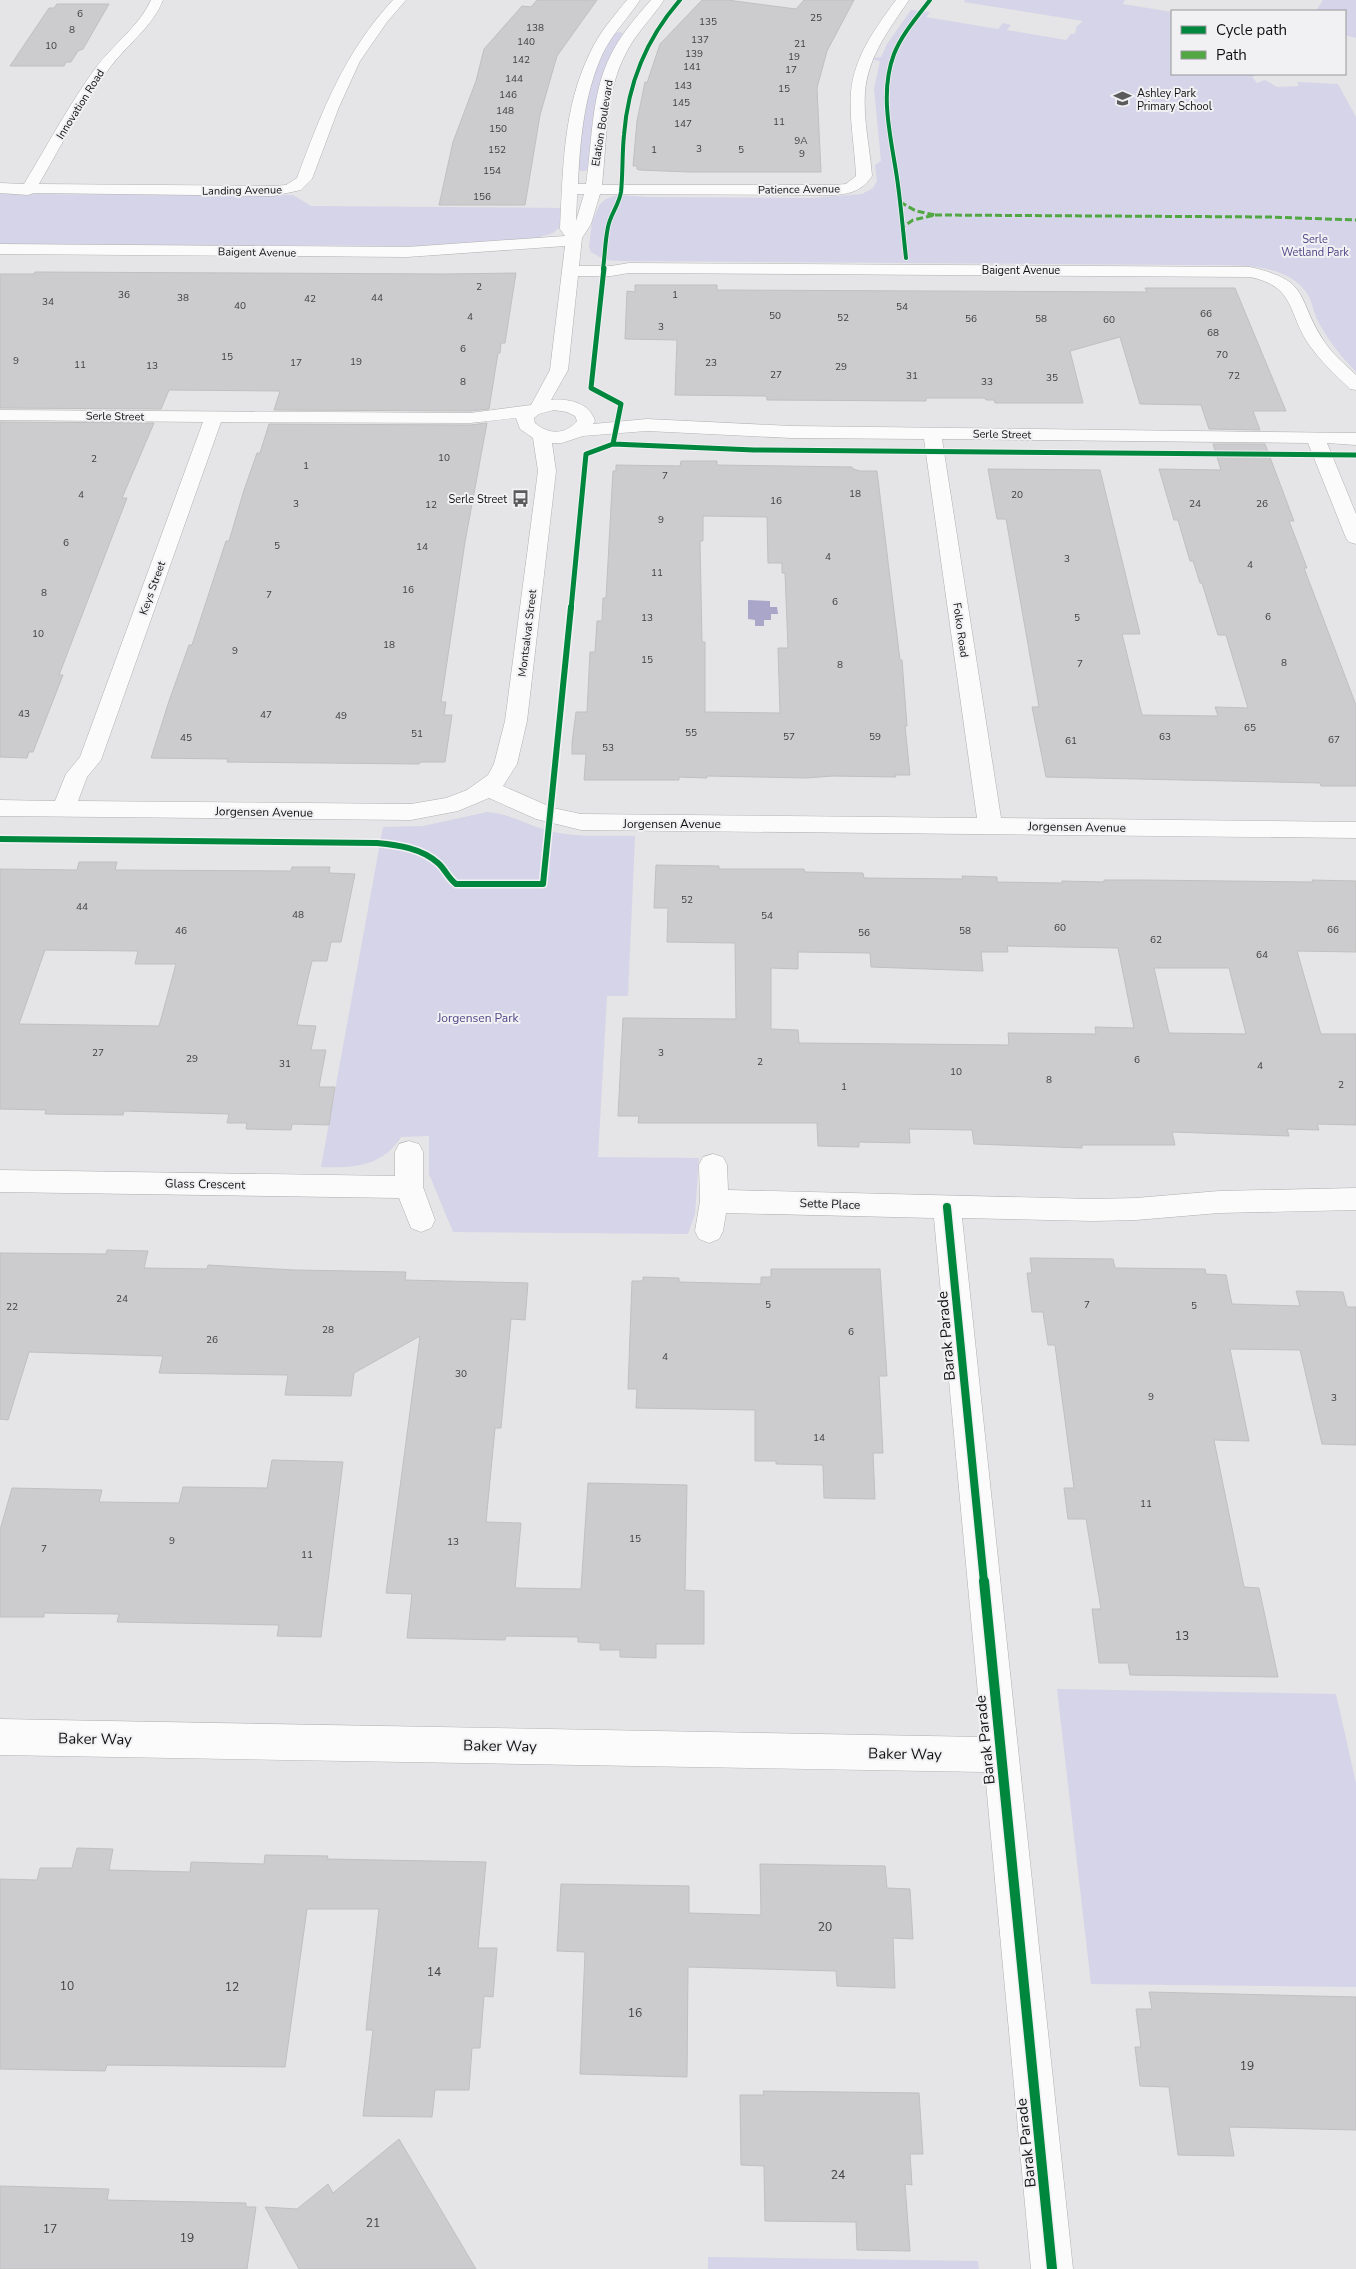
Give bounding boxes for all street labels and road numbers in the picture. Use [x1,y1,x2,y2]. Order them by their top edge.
street label: Innovation Road [53,66,108,142]
street label: Elation Boulevard [588,79,617,167]
street label: Patience Avenue [758,181,840,198]
street label: Landing Avenue [202,182,282,199]
street label: Baigent Avenue [218,244,296,261]
street label: Baigent Avenue [982,263,1060,278]
street label: Serle Street [86,408,144,425]
street label: Serle Street [973,426,1031,443]
street label: Keys Street [136,559,169,617]
street label: Montsalvat Street [515,588,540,678]
street label: Folko Road [949,602,972,658]
street label: Jorgensen Avenue [214,803,313,821]
street label: Jorgensen Avenue [622,816,721,832]
street label: Jorgensen Avenue [1027,818,1126,836]
street label: Glass Crescent [165,1175,246,1193]
street label: Sette Place [799,1195,861,1213]
street label: Barak Parade [932,1290,960,1382]
street label: Barak Parade [970,1694,1000,1786]
street label: Baker Way [58,1728,132,1750]
street label: Baker Way [463,1735,537,1757]
street label: Baker Way [868,1743,942,1765]
street label: Barak Parade [1011,2097,1041,2189]

